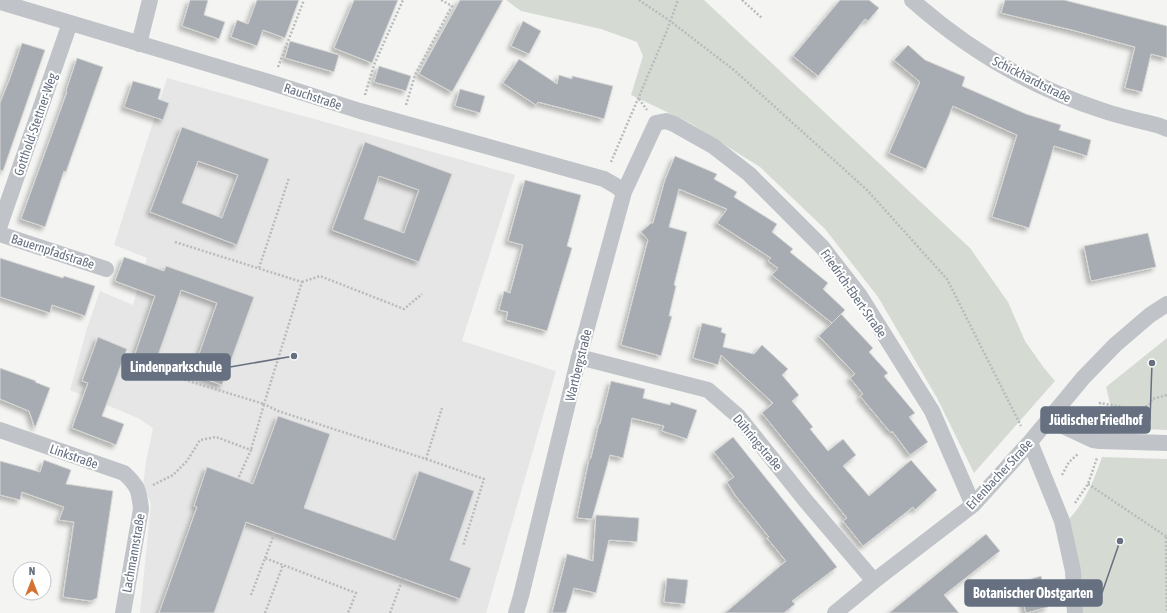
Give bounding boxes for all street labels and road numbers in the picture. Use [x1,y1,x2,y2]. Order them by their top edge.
street label: Schickhardtstraße [990,53,1074,106]
street label: Gotthold-Stettner-Weg [11,70,60,178]
street label: Rauchstraße [282,80,344,113]
street label: Bauernpfadstraße [9,231,96,272]
street label: Friedrich-Ebert-Straße [818,246,890,340]
street label: Wartbergstraße [562,328,595,403]
street label: Dühringstraße [730,411,785,473]
street label: Erlenbacher Straße [963,436,1036,513]
street label: Linkstraße [48,441,100,472]
street label: Lachmannstraße [119,512,148,594]

